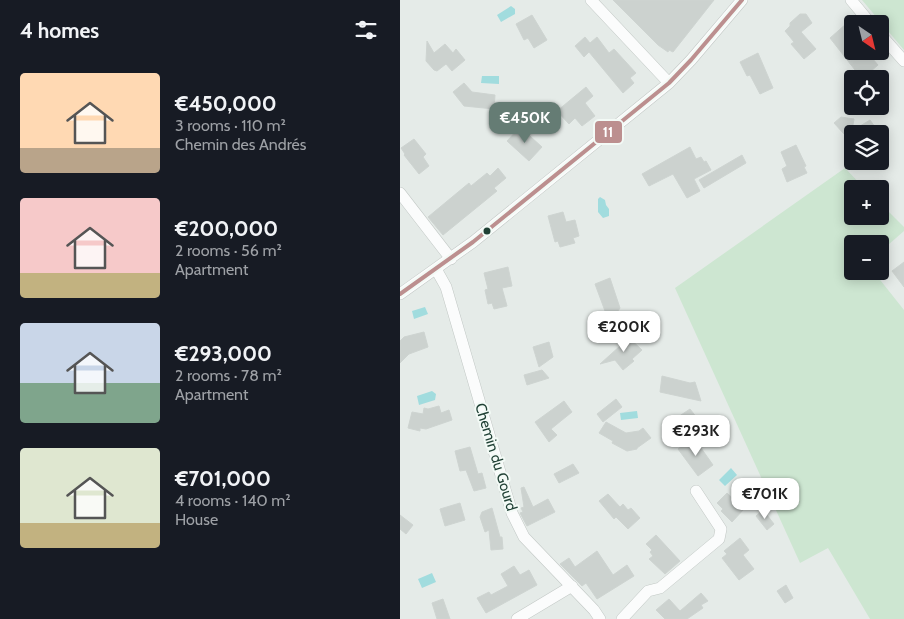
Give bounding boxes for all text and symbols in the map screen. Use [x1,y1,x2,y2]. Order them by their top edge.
north arrow [844,15,889,60]
map controls [844,15,889,280]
icon: filters [352,16,380,44]
text: 4 homes [20,18,99,43]
button: locate [844,70,889,115]
text: €450,000 [175,91,277,116]
icon: home [60,93,120,153]
pin: €450K [490,102,560,144]
text: €450K [500,108,550,127]
text: 3 rooms · 110 m² [175,116,286,135]
line badge: 11 [594,120,623,144]
text: 11 [603,123,613,141]
button: layers [844,125,889,170]
text: Chemin des Andrés [175,135,306,154]
button: + [844,180,889,225]
text: €200,000 [175,216,278,241]
icon: home [60,218,120,278]
unlabelled marker [482,226,492,236]
button: − [844,235,889,280]
text: 2 rooms · 56 m² [175,241,282,260]
text: Apartment [175,260,248,279]
pin: €200K [589,310,659,353]
text: €200K [598,317,650,336]
text: €293,000 [175,341,272,366]
icon: home [60,343,120,403]
text: 2 rooms · 78 m² [175,366,282,385]
text: Apartment [175,385,248,404]
street label: Chemin du Gourd [471,401,521,513]
pin: €293K [661,414,731,457]
text: €293K [673,421,719,440]
text: €701,000 [175,466,271,491]
icon: home [60,468,120,528]
pin: €701K [730,478,800,520]
text: €701K [742,484,788,503]
text: 4 rooms · 140 m² [175,491,291,510]
text: House [175,510,218,529]

